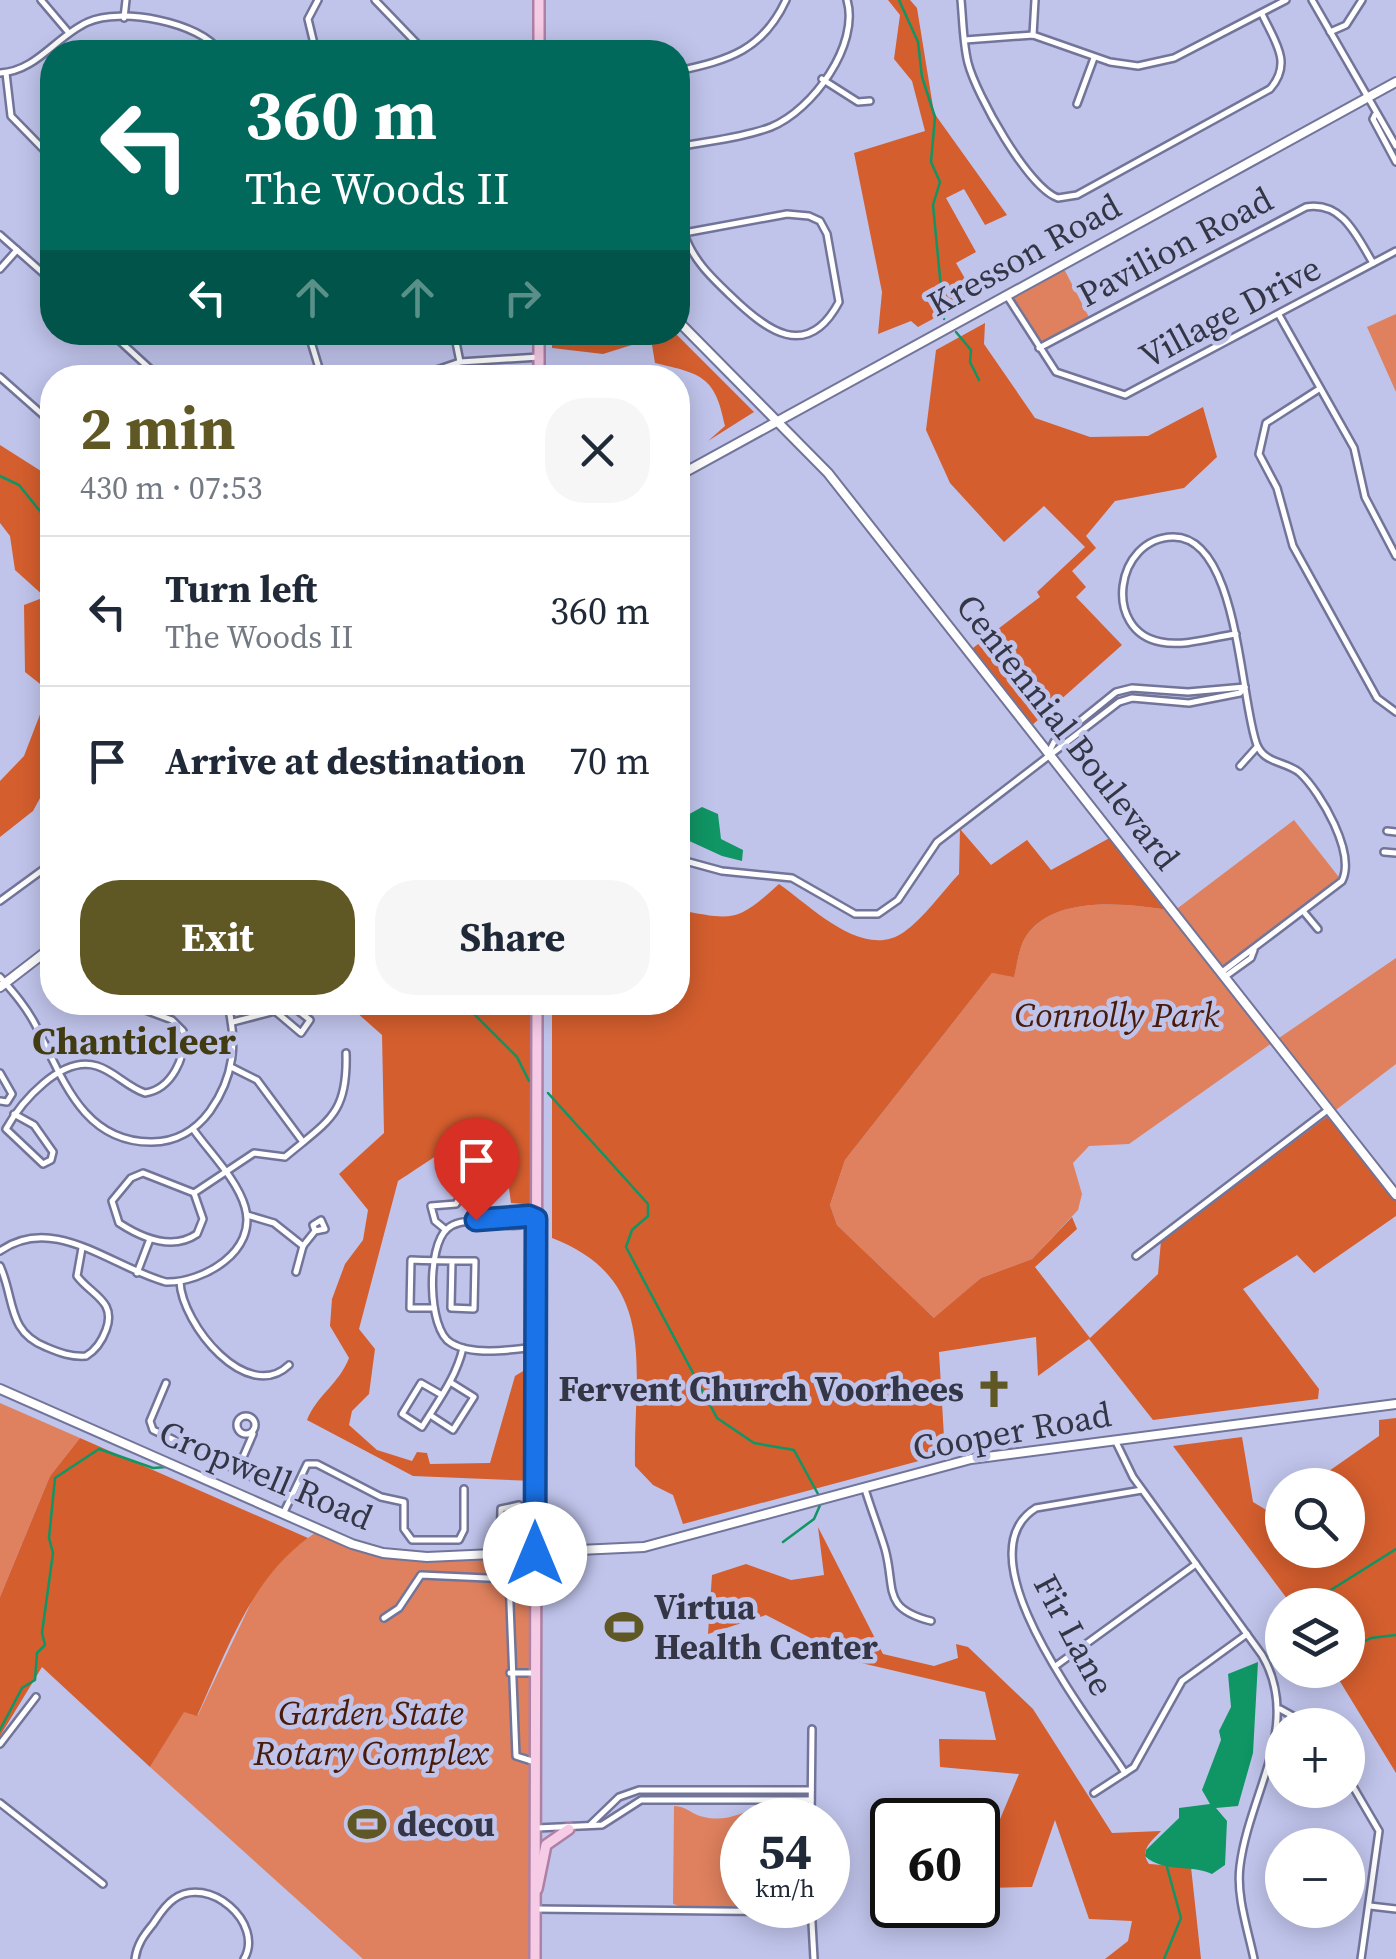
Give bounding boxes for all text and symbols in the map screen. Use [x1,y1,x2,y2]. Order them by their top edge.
text: 360 m [245,66,437,162]
icon: left [80,80,210,210]
text: The Woods II [245,157,510,219]
street label: Pavilion Road [1069,175,1281,319]
street label: Kresson Road [919,182,1129,328]
street label: Village Drive [1131,244,1329,380]
icon: left [180,270,235,325]
icon: ahead [285,270,340,325]
icon: ahead [390,270,445,325]
icon: right [495,270,550,325]
text: 2 min [80,387,236,469]
button: close [545,398,650,503]
text: 430 m · 07:53 [80,466,262,510]
text: Turn left [165,563,317,615]
icon: left [80,584,135,639]
street label: Centennial Boulevard [945,584,1191,880]
text: 360 m [550,585,650,637]
text: The Woods II [165,615,353,659]
icon: arrive [80,734,135,789]
text: Arrive at destination [165,735,526,787]
text: 70 m [569,735,650,787]
button: Exit [80,880,355,995]
button: Share [375,880,650,995]
park label: Connolly Park [1015,991,1220,1039]
district label: Chanticleer [32,1015,236,1067]
pin [434,1118,519,1221]
icon: arrive [449,1133,504,1188]
place label: Fervent Church Voorhees [558,1365,964,1413]
church icon: Fervent Church Voorhees [973,1368,1015,1410]
street label: Cooper Road [909,1390,1115,1472]
street label: Cropwell Road [152,1408,380,1542]
map controls [1265,1468,1365,1928]
button: search [1265,1468,1365,1568]
position arrow [483,1502,587,1606]
street label: Fir Lane [1022,1566,1126,1704]
place label: Virtua Health Center [654,1583,878,1671]
button: layers [1265,1588,1365,1688]
sports icon: Virtua Health Center [603,1606,645,1648]
park label: Garden State Rotary Complex [253,1689,489,1777]
button: + [1265,1708,1365,1808]
speed limit sign: 60 [870,1798,1000,1928]
place label: decou [397,1800,495,1848]
sports icon: decou [346,1803,388,1845]
text: 54 [758,1816,812,1885]
button: − [1265,1828,1365,1928]
text: km/h [755,1871,815,1905]

